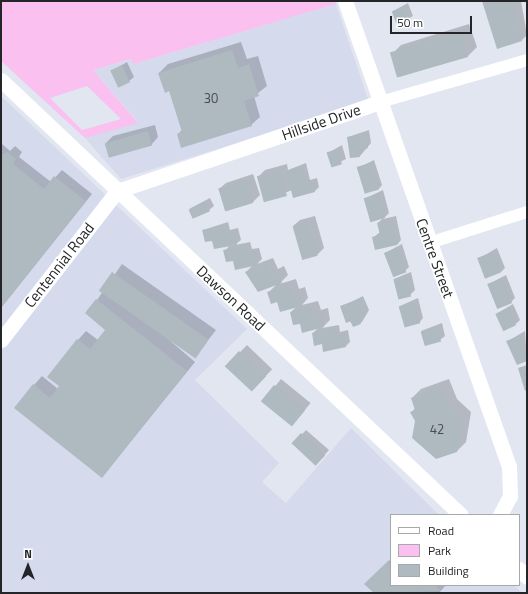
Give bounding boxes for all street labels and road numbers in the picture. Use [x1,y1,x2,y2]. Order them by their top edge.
street label: Hillside Drive [279,100,363,144]
street label: Centre Street [412,216,458,300]
street label: Centennial Road [20,219,98,311]
street label: Dawson Road [193,262,269,334]

